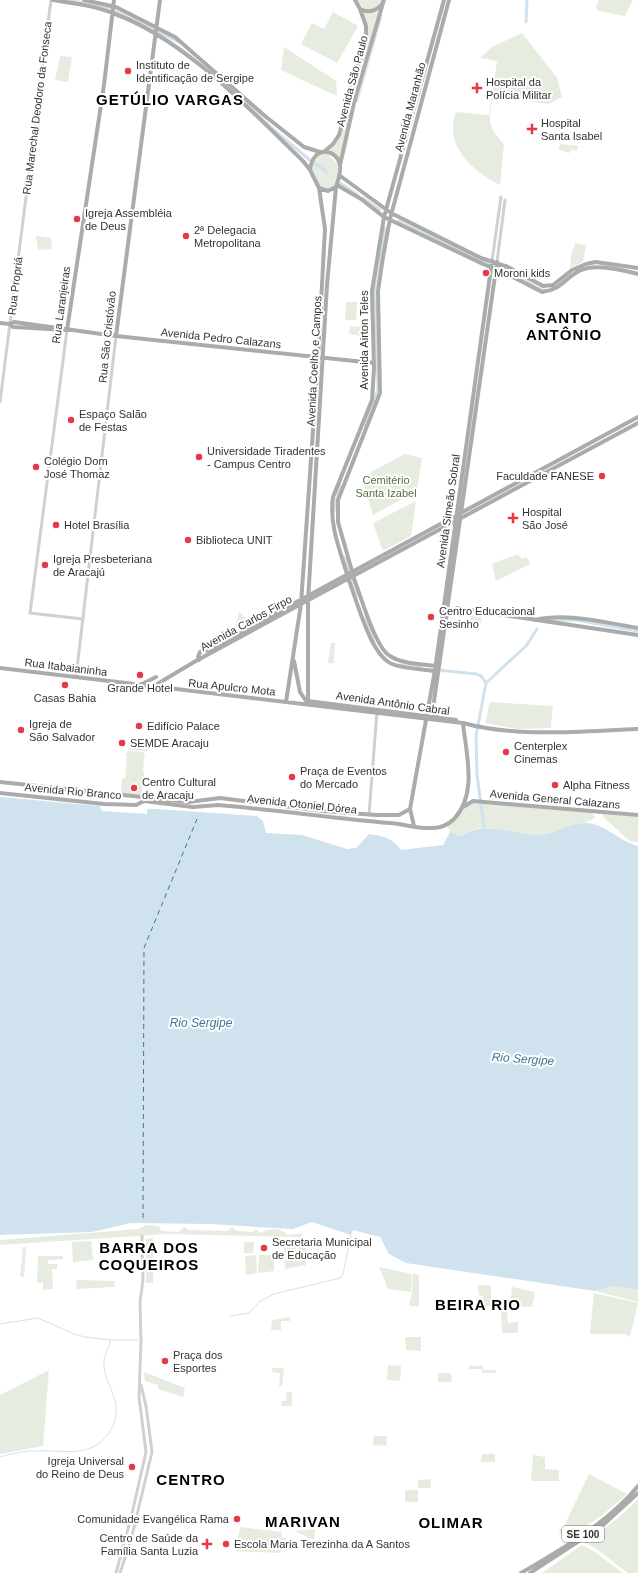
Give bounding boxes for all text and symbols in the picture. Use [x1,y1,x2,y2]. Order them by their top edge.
street label: Rua Marechal Deodoro da Fonseca [20,20,54,195]
street label: Avenida São Paulo [334,34,370,128]
place label: Instituto de Identificação de Sergipe [136,59,254,84]
street label: Avenida Maranhão [392,61,428,153]
marker: Instituto de Identificação de Sergipe [123,66,133,76]
place label: Hospital da Polícia Militar [486,76,552,101]
marker: Hospital da Polícia Militar [471,82,483,94]
district label: GETÚLIO VARGAS [96,91,244,108]
place label: Hospital Santa Isabel [541,117,602,142]
marker: Hospital Santa Isabel [526,123,538,135]
place label: Igreja Assembléia de Deus [85,207,173,232]
marker: Igreja Assembléia de Deus [72,214,82,224]
place label: 2ª Delegacia Metropolitana [194,224,262,249]
marker: 2ª Delegacia Metropolitana [181,231,191,241]
street label: Rua Propriá [5,255,25,316]
street label: Rua Laranjeiras [50,265,72,344]
place label: Moroni kids [494,267,551,279]
marker: Moroni kids [481,268,491,278]
street label: Rua São Cristóvão [96,290,118,384]
street label: Avenida Airton Teles [358,290,370,390]
street label: Avenida Coelho e Campos [305,295,323,427]
district label: SANTO ANTÔNIO [526,309,602,343]
street label: Avenida Pedro Calazans [160,326,282,350]
place label: Espaço Salão de Festas [79,408,147,433]
marker: Espaço Salão de Festas [66,415,76,425]
place label: Universidade Tiradentes - Campus Centro [207,445,326,470]
marker: Universidade Tiradentes - Campus Centro [194,452,204,462]
street label: Avenida Simeão Sobral [434,453,462,569]
place label: Colégio Dom José Thomaz [44,455,110,480]
marker: Colégio Dom José Thomaz [31,462,41,472]
place label: Faculdade FANESE [496,470,594,482]
marker: Faculdade FANESE [597,471,607,481]
park label: Cemitério Santa Izabel [355,474,417,499]
place label: Hospital São José [522,506,568,531]
marker: Hospital São José [507,512,519,524]
place label: Hotel Brasília [64,519,130,531]
marker: Hotel Brasília [51,520,61,530]
place label: Biblioteca UNIT [196,534,273,546]
marker: Biblioteca UNIT [183,535,193,545]
place label: Igreja Presbeteriana de Aracajú [53,553,153,578]
marker: Igreja Presbeteriana de Aracajú [40,560,50,570]
street label: Avenida Carlos Firpo [198,593,294,653]
place label: Centro Educacional Sesinho [439,605,535,630]
marker: Centro Educacional Sesinho [426,612,436,622]
street label: Rua Itabaianinha [24,656,109,678]
marker: Grande Hotel [135,670,145,680]
street label: Rua Apulcro Mota [188,676,277,698]
marker: Casas Bahia [60,680,70,690]
place label: Grande Hotel [107,682,173,694]
street label: Avenida Antônio Cabral [335,689,451,717]
place label: Casas Bahia [34,692,97,704]
place label: Igreja de São Salvador [29,718,95,743]
place label: Edifício Palace [147,720,220,732]
marker: Edifício Palace [134,721,144,731]
marker: Igreja de São Salvador [16,725,26,735]
place label: SEMDE Aracaju [130,737,209,749]
marker: SEMDE Aracaju [117,738,127,748]
place label: Centerplex Cinemas [514,740,568,765]
marker: Centerplex Cinemas [501,747,511,757]
place label: Praça de Eventos do Mercado [300,765,387,790]
marker: Praça de Eventos do Mercado [287,772,297,782]
place label: Centro Cultural de Aracaju [142,776,216,801]
place label: Alpha Fitness [563,779,630,791]
marker: Alpha Fitness [550,780,560,790]
street label: Avenida Rio Branco [24,781,122,801]
marker: Centro Cultural de Aracaju [129,783,139,793]
street label: Avenida General Calazans [489,787,621,811]
street label: Avenida Otoniel Dórea [246,792,358,816]
water label: Rio Sergipe [170,1016,233,1030]
water label: Rio Sergipe [491,1050,555,1068]
place label: Secretaria Municipal de Educação [272,1236,372,1261]
district label: BARRA DOS COQUEIROS [99,1239,199,1273]
marker: Secretaria Municipal de Educação [259,1243,269,1253]
district label: BEIRA RIO [435,1296,521,1313]
place label: Praça dos Esportes [173,1349,223,1374]
marker: Praça dos Esportes [160,1356,170,1366]
place label: Igreja Universal do Reino de Deus [36,1455,124,1480]
marker: Igreja Universal do Reino de Deus [127,1462,137,1472]
district label: CENTRO [156,1471,226,1488]
place label: Comunidade Evangélica Rama [77,1513,230,1525]
district label: MARIVAN [265,1513,341,1530]
marker: Comunidade Evangélica Rama [232,1514,242,1524]
district label: OLIMAR [418,1514,484,1531]
road number: SE 100 [562,1526,604,1542]
place label: Centro de Saúde da Família Santa Luzia [100,1532,199,1557]
marker: Centro de Saúde da Família Santa Luzia [201,1538,213,1550]
place label: Escola Maria Terezinha da A Santos [234,1538,410,1550]
marker: Escola Maria Terezinha da A Santos [221,1539,231,1549]

